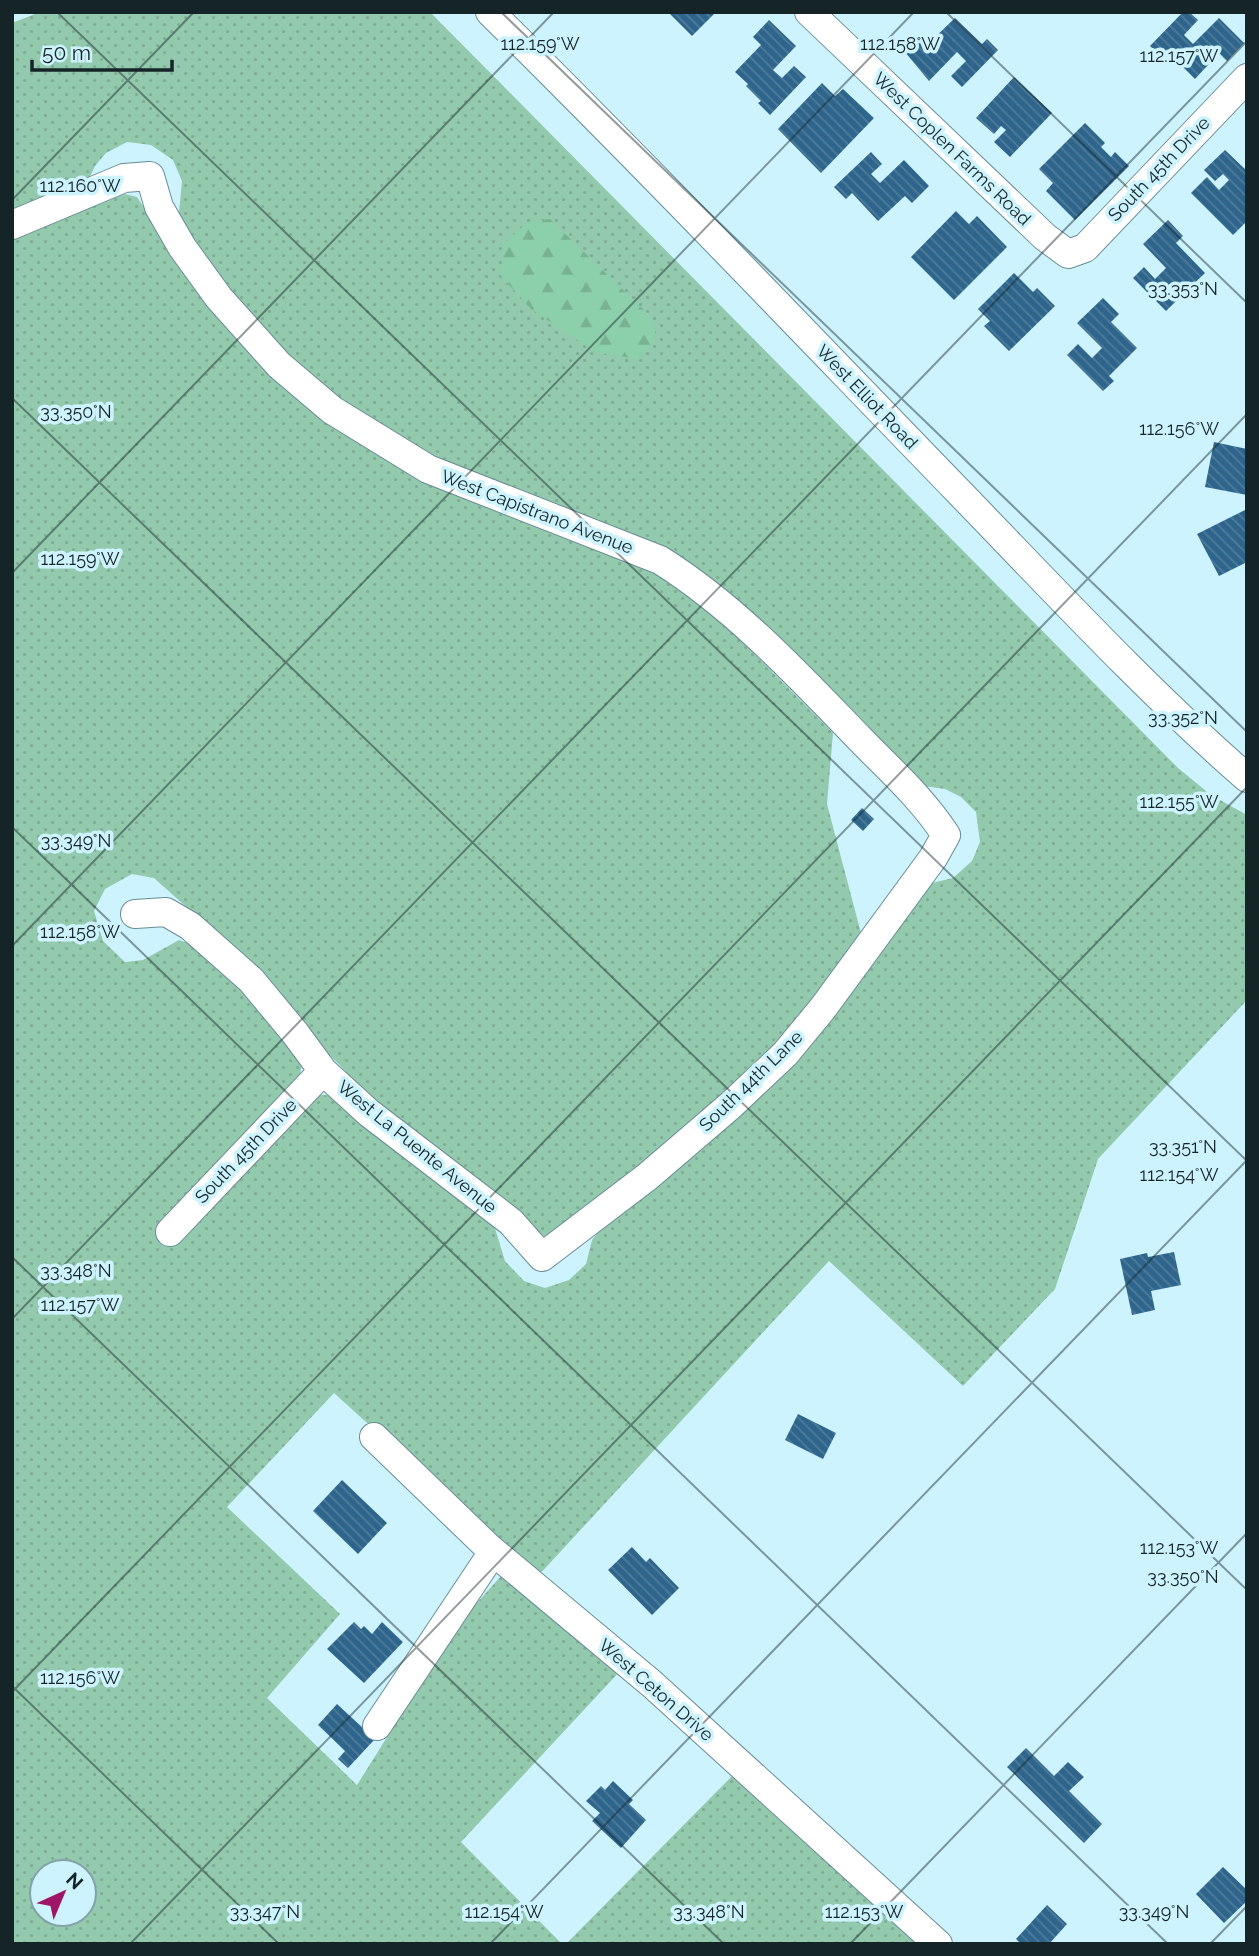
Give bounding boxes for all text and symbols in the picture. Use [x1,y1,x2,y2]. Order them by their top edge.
scale bar [32,28,172,72]
text: 112.159°W [500,33,580,54]
text: 112.158°W [860,33,940,54]
text: 50 m [42,40,91,65]
text: 112.157°W [1140,45,1219,66]
street label: West Coplen Farms Road [869,68,1035,229]
street label: South 45th Drive [1103,112,1214,225]
text: 112.160°W [39,175,121,196]
text: 33.353°N [1148,278,1218,299]
street label: West Elliot Road [812,340,922,453]
text: 33.350°N [40,401,112,422]
text: 112.156°W [1139,418,1219,439]
street label: West Capistrano Avenue [438,465,637,558]
text: 112.159°W [40,548,120,569]
text: 33.352°N [1148,707,1218,728]
text: 112.155°W [1139,791,1219,812]
text: 33.349°N [41,830,111,851]
text: 112.158°W [40,921,120,942]
street label: South 44th Lane [695,1026,807,1135]
street label: West La Puente Avenue [333,1076,502,1218]
street label: South 45th Drive [190,1094,301,1207]
text: 33.351°N [1149,1136,1217,1157]
text: 112.154°W [1140,1164,1219,1185]
text: 33.348°N [40,1260,112,1281]
text: 112.157°W [41,1294,120,1315]
text: 112.153°W [1140,1537,1218,1558]
text: 33.350°N [1147,1566,1219,1587]
street label: West Ceton Drive [595,1634,718,1745]
text: 112.156°W [40,1667,120,1688]
north arrow [28,1858,98,1928]
text: N [62,1868,88,1894]
text: 33.347°N [230,1901,300,1922]
text: 112.154°W [465,1901,544,1922]
text: 33.348°N [673,1901,745,1922]
text: 112.153°W [825,1901,903,1922]
text: 33.349°N [1119,1901,1189,1922]

